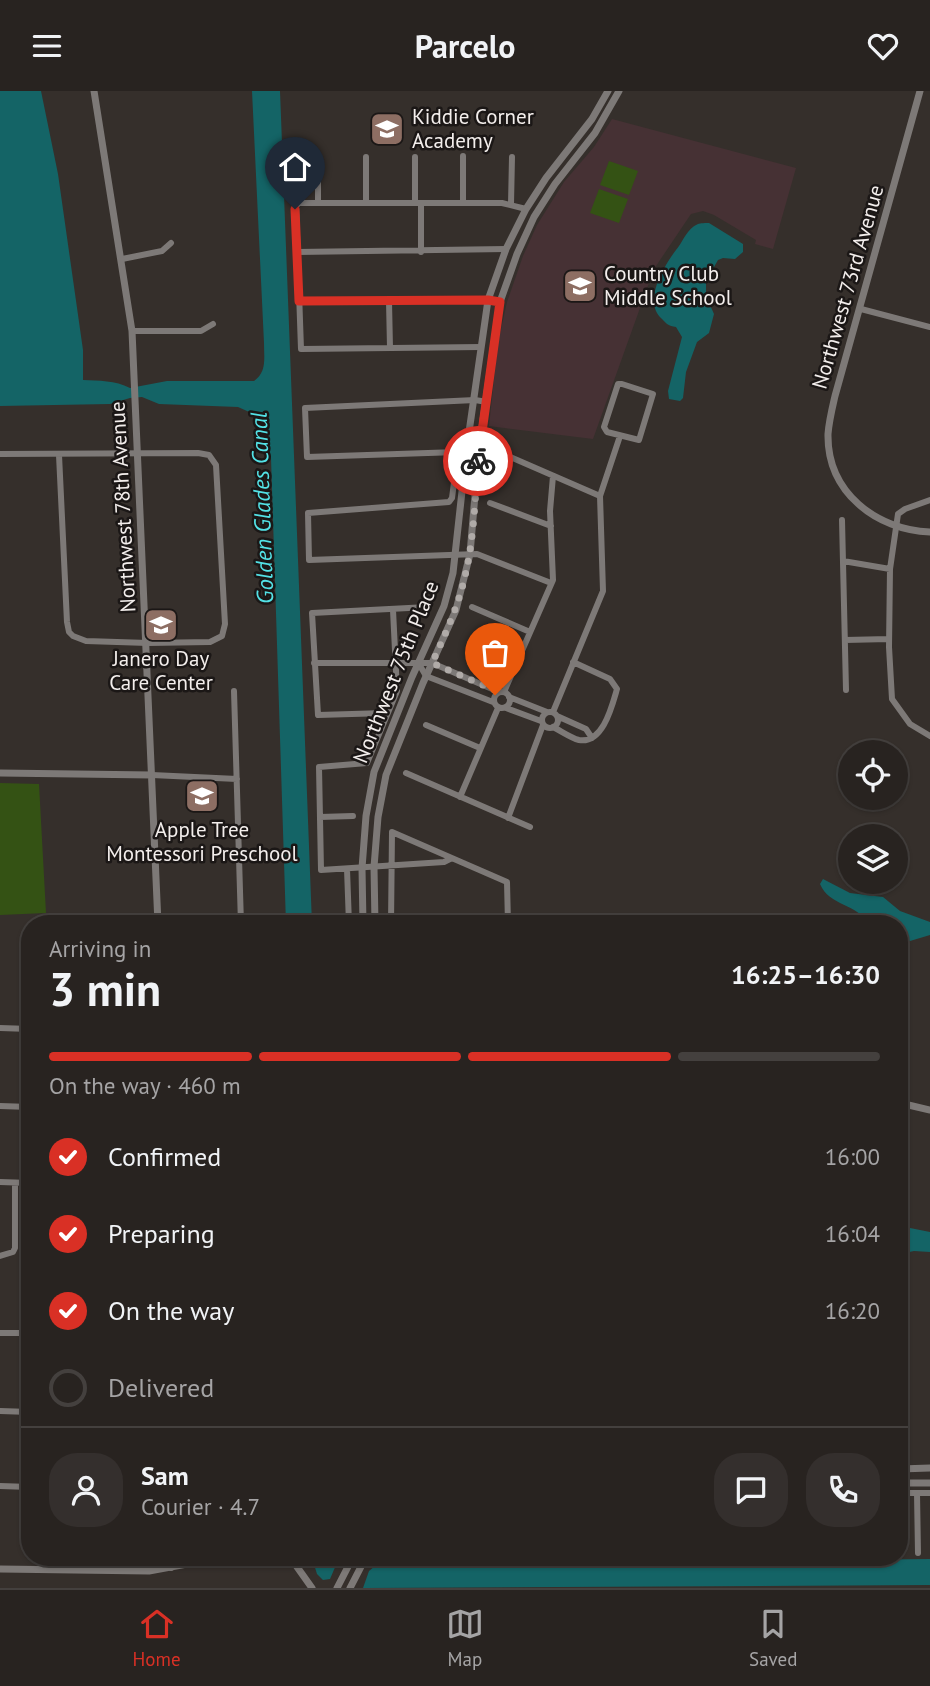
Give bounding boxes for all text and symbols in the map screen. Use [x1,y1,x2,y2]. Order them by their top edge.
text: Parcelo [415,25,515,67]
icon: menu [28,27,66,65]
icon: heart [864,27,902,65]
place label: Kiddie Corner Academy [412,103,534,154]
school or university icon: Kiddie Corner Academy [368,110,406,148]
pin [265,137,325,209]
icon: home [276,148,314,186]
street label: Northwest 73rd Avenue [805,182,890,392]
place label: Country Club Middle School [604,260,732,311]
school or university icon: Country Club Middle School [561,267,599,305]
street label: Northwest 78th Avenue [103,401,142,613]
water label: Golden Glades Canal [244,411,279,605]
courier [443,426,513,496]
icon: bike [459,442,497,480]
street label: Northwest 75th Place [347,577,444,767]
school or university icon: Janero Day Care Center [142,606,180,644]
pin [465,623,525,695]
icon: bag [476,634,514,672]
place label: Janero Day Care Center [109,645,213,696]
map controls [838,740,908,894]
button: locate [838,740,908,810]
school or university icon: Apple Tree Montessori Preschool [183,777,221,815]
place label: Apple Tree Montessori Preschool [106,816,298,867]
button: layers [838,824,908,894]
text: Arriving in [49,934,151,963]
text: 16:25–16:30 [731,958,880,991]
text: 3 min [49,959,161,1019]
text: On the way · 460 m [49,1071,241,1100]
icon: check [49,1138,87,1176]
text: Confirmed [108,1140,221,1173]
text: 16:00 [825,1142,880,1171]
icon: check [49,1215,87,1253]
text: Preparing [108,1217,215,1250]
text: 16:04 [825,1219,880,1248]
icon: check [49,1292,87,1330]
text: On the way [108,1294,234,1327]
text: 16:20 [825,1296,880,1325]
text: Delivered [108,1371,214,1404]
button: person [49,1453,123,1527]
button: chat [714,1453,788,1527]
button: phone [806,1453,880,1527]
text: Sam [141,1459,189,1492]
text: Courier · 4.7 [141,1492,260,1521]
tab: Home [133,1605,181,1671]
tab: Map [446,1605,484,1671]
tab: Saved [749,1605,797,1671]

